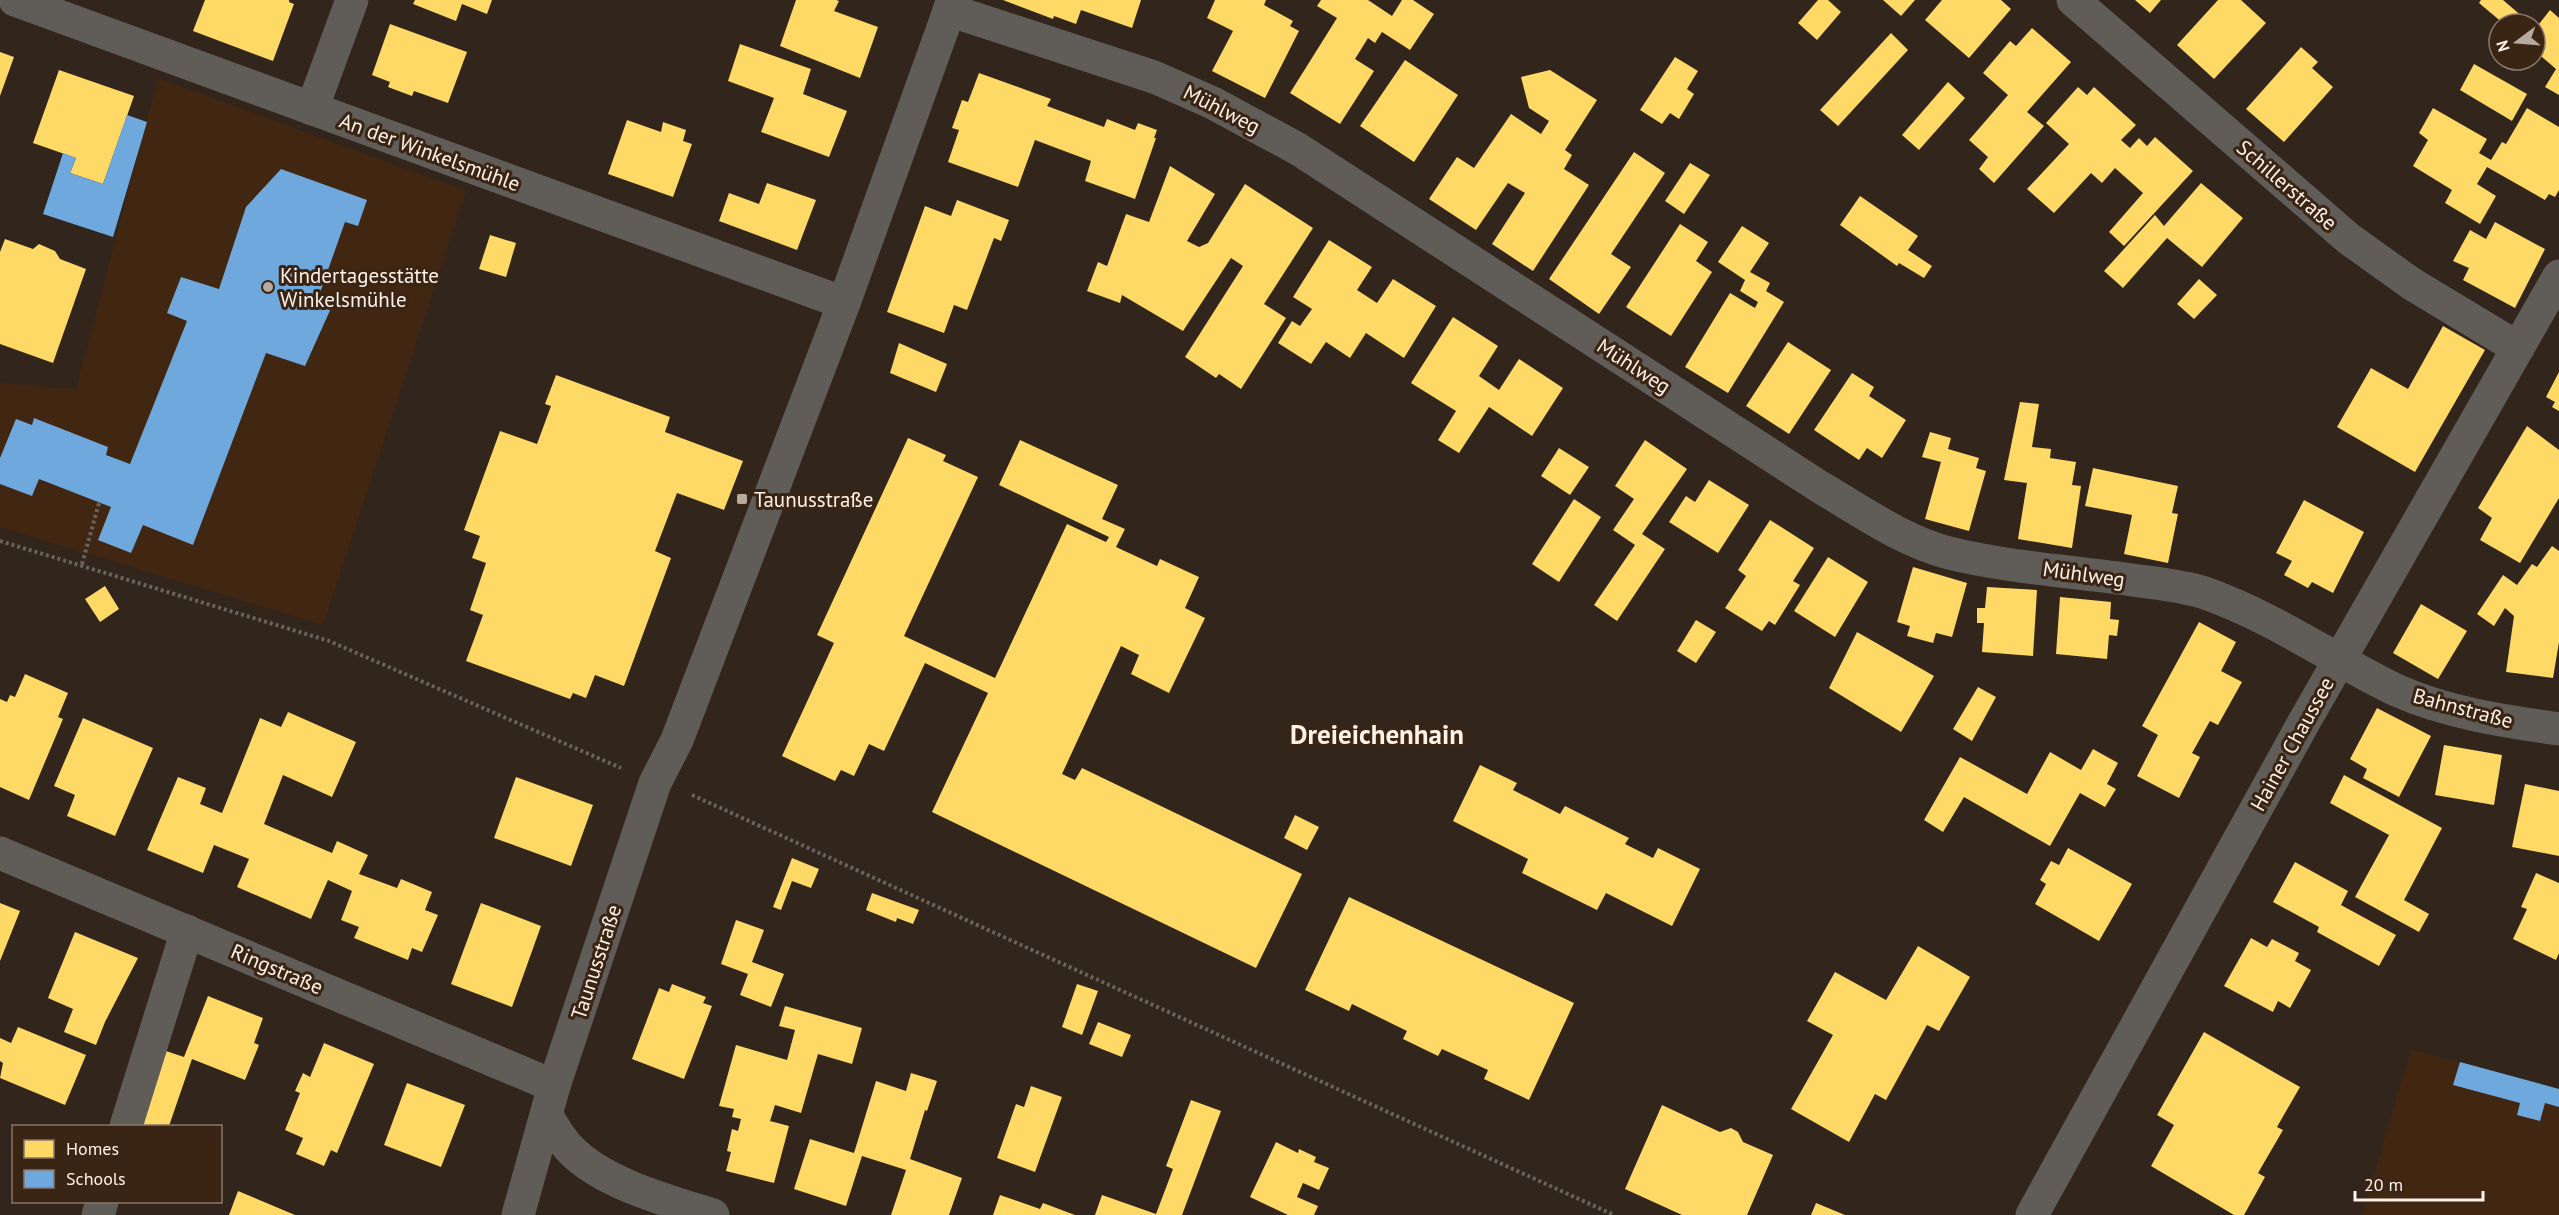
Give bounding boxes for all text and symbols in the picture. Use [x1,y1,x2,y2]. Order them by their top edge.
north arrow [2487,12,2547,72]
text: N [2492,38,2514,54]
street label: Mühlweg [1179,78,1265,140]
street label: An der Winkelsmühle [336,107,524,197]
street label: Schillerstraße [2231,134,2343,236]
place label: Kindertagesstätte Winkelsmühle [280,262,439,313]
marker: Kindertagesstätte Winkelsmühle [261,280,275,294]
street label: Mühlweg [1592,332,1676,400]
place label: Taunusstraße [754,486,873,513]
marker: Taunusstraße [735,492,749,506]
street label: Mühlweg [2041,555,2127,593]
street label: Hainer Chaussee [2244,672,2340,816]
street label: Bahnstraße [2410,682,2516,734]
district label: Dreieichenhain [1290,717,1464,751]
street label: Taunusstraße [565,901,627,1023]
street label: Ringstraße [227,938,327,1000]
legend [12,1125,222,1203]
text: Homes [66,1137,119,1160]
scale bar [2355,1164,2482,1202]
text: Schools [66,1167,126,1190]
text: 20 m [2364,1173,2403,1196]

